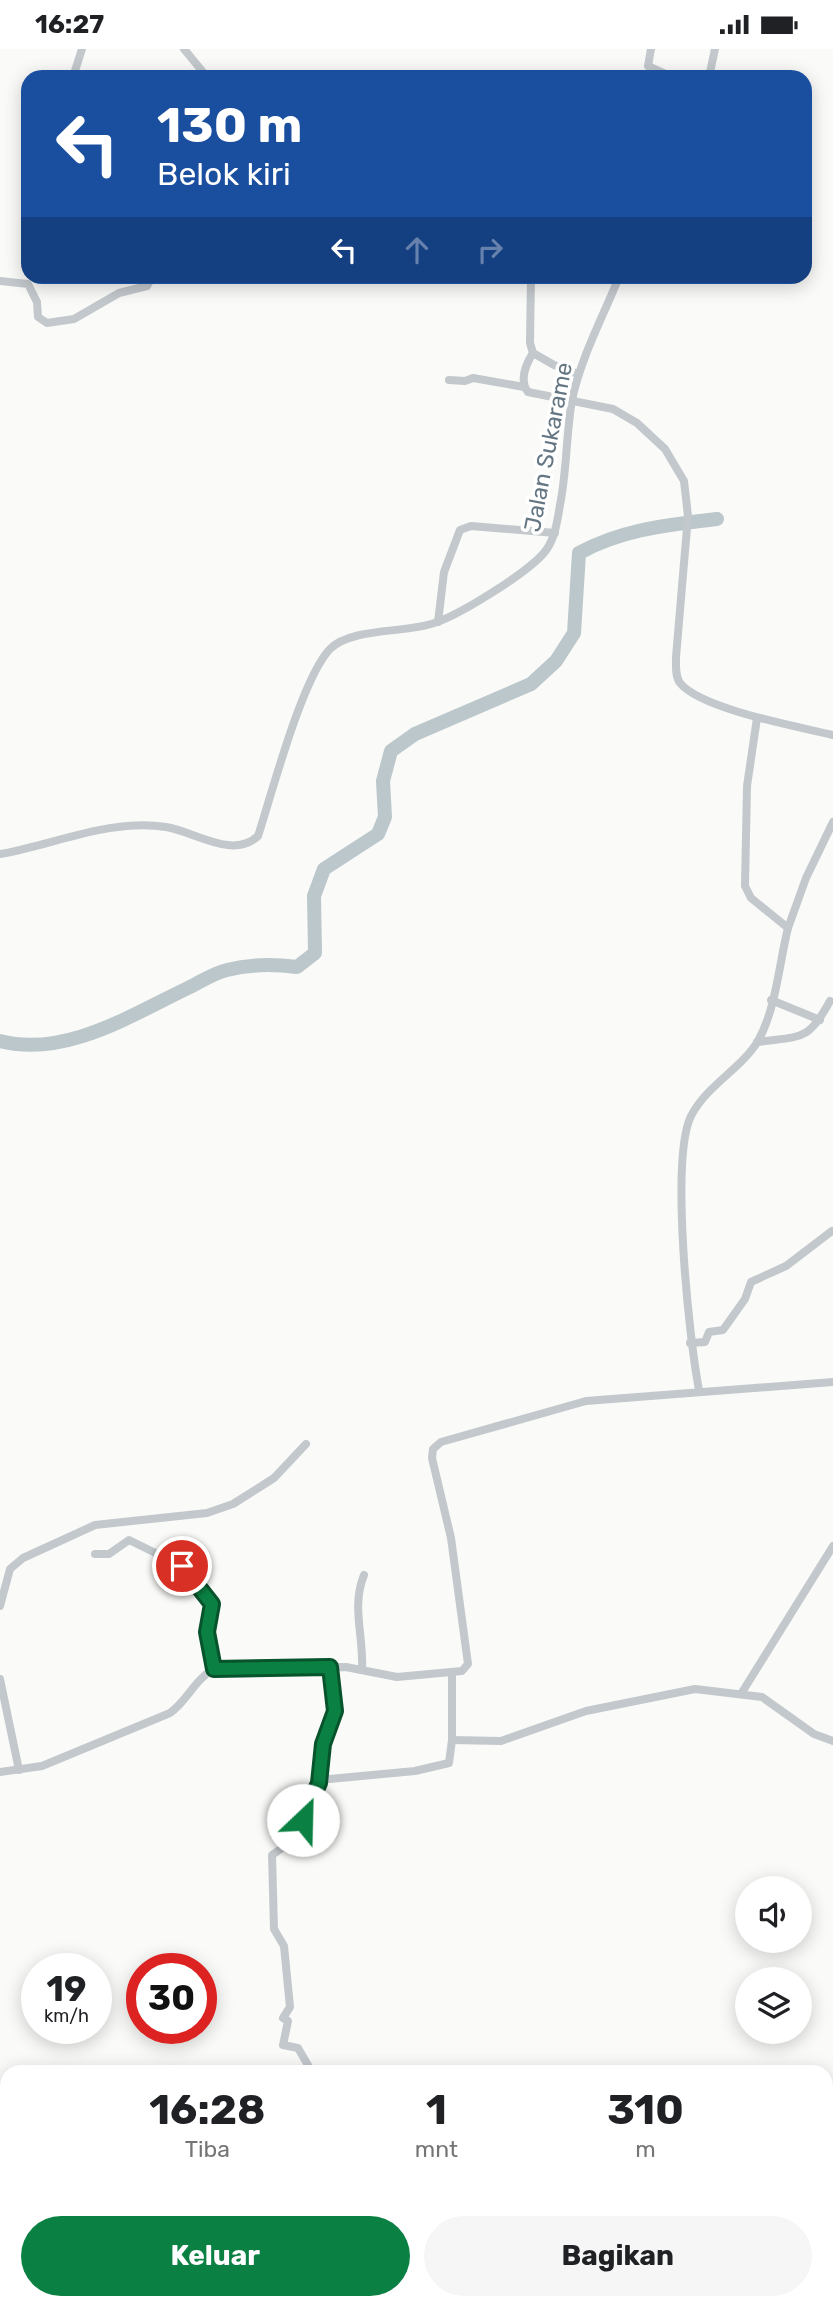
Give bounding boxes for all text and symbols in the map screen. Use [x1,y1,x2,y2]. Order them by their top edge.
text: 16:27 [35,9,104,40]
text: 130 m [157,96,302,154]
icon: left [42,98,133,189]
text: Belok kiri [157,155,291,193]
icon: left [325,231,363,269]
icon: ahead [398,231,436,269]
icon: right [471,231,509,269]
street label: Jalan Sukarame [518,360,578,534]
pin [152,1536,212,1596]
icon: arrive [163,1547,201,1585]
position arrow [266,1783,340,1857]
map controls [735,1876,812,2044]
button: sound [735,1876,812,1953]
speed limit sign: 30 [126,1953,217,2044]
button: layers [735,1967,812,2044]
text: 19 [47,1968,86,2010]
text: km/h [44,2005,89,2027]
text: 16:28 [149,2085,265,2135]
text: 1 [426,2085,447,2135]
text: 310 [607,2085,684,2135]
text: Tiba [185,2135,230,2163]
text: mnt [415,2135,458,2163]
text: m [635,2135,656,2163]
button: Keluar [21,2216,410,2296]
button: Bagikan [424,2216,812,2296]

